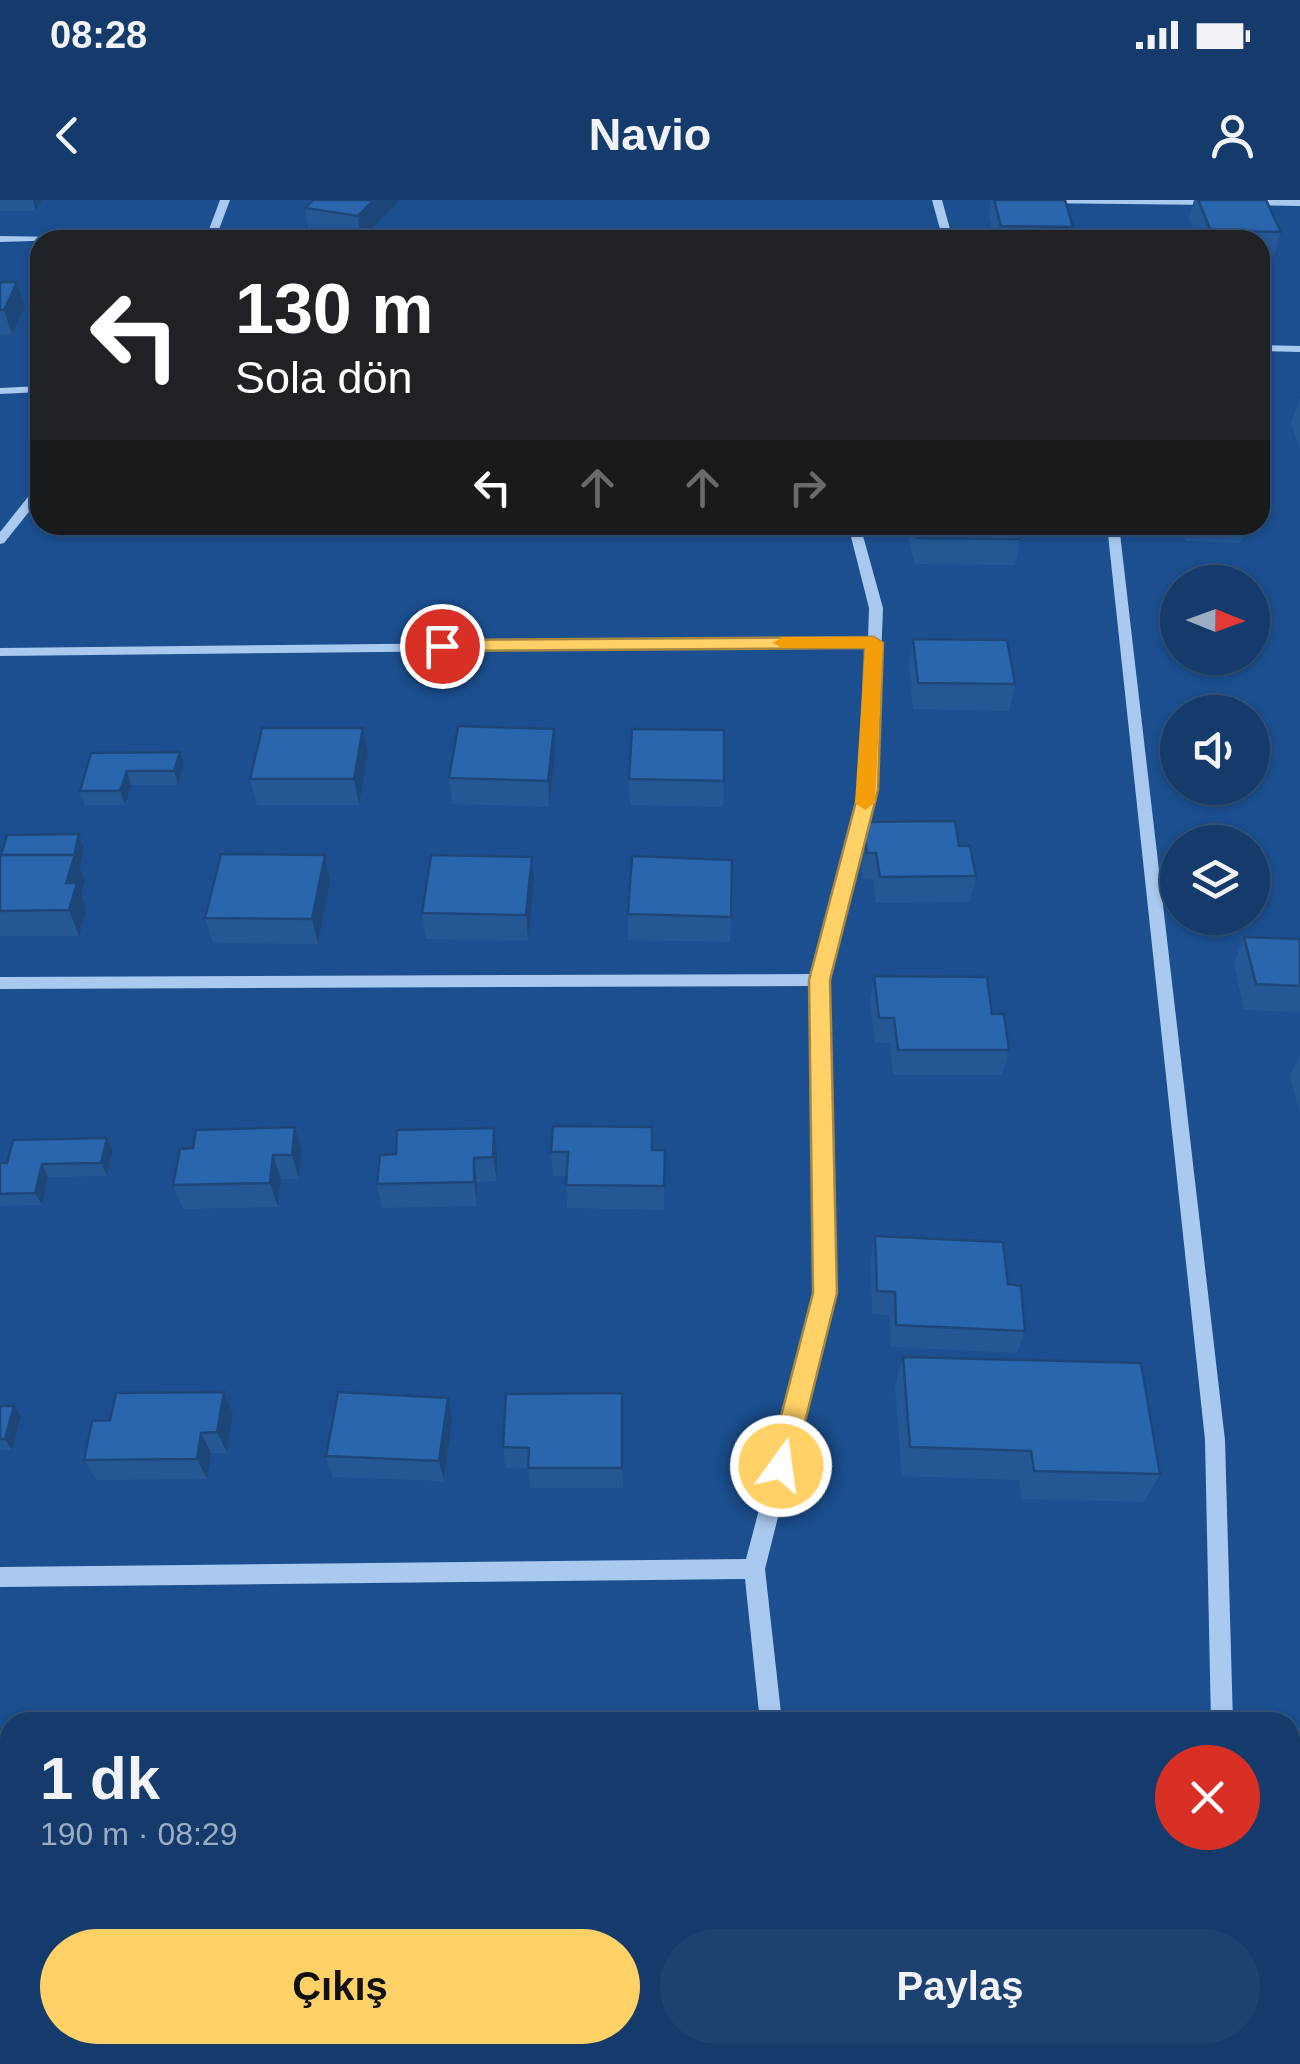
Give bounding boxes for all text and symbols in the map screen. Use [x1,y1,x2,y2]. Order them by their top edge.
text: 08:28 [50,14,147,56]
icon: back [40,108,95,163]
icon: person [1205,108,1260,163]
text: Navio [589,109,711,160]
icon: left [70,270,200,400]
text: 130 m [235,270,433,348]
text: Sola dön [235,352,413,403]
icon: left [465,460,520,515]
icon: ahead [570,460,625,515]
icon: ahead [675,460,730,515]
icon: right [780,460,835,515]
north arrow [1160,565,1270,675]
map controls [1160,565,1270,935]
pin [400,604,485,689]
icon: arrive [415,619,470,674]
button: sound [1160,695,1270,805]
button: layers [1160,825,1270,935]
position arrow [729,1414,833,1518]
text: 1 dk [40,1745,160,1812]
button: close [1155,1745,1260,1850]
text: 190 m · 08:29 [40,1816,237,1852]
button: Çıkış [40,1929,640,2044]
button: Paylaş [660,1929,1260,2044]

